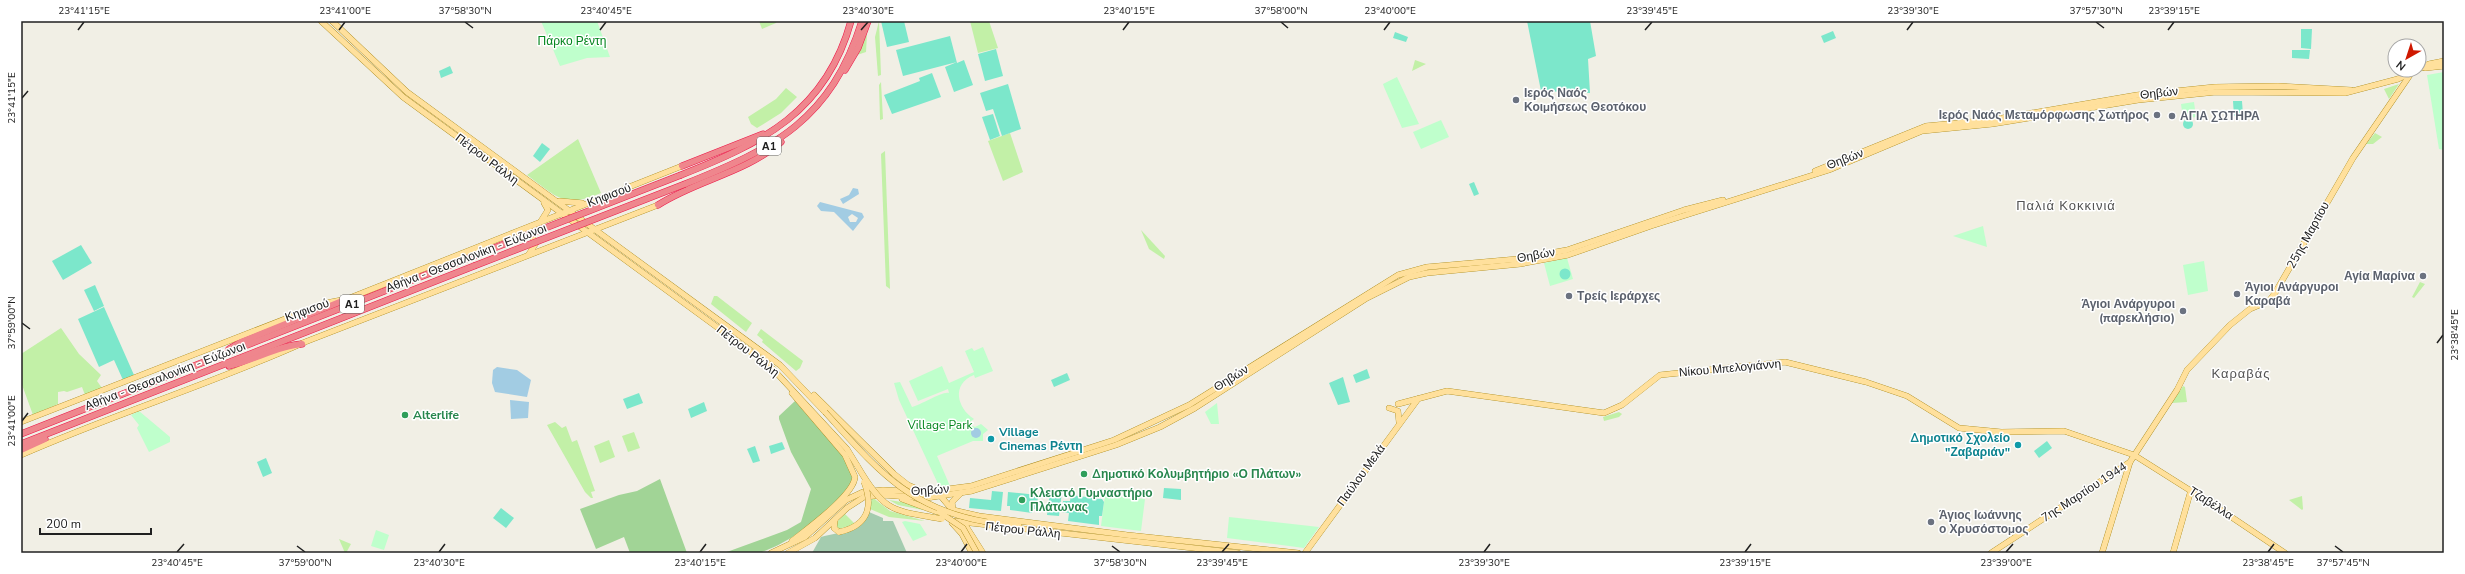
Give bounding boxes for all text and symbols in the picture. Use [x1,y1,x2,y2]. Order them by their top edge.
text: 23°41'15"E [58,4,110,18]
text: 23°41'00"E [319,4,371,18]
text: 37°58'30"N [438,4,492,18]
text: 23°40'45"E [580,4,632,18]
text: 23°40'30"E [842,4,894,18]
text: 23°40'15"E [1103,4,1155,18]
text: 37°58'00"N [1254,4,1308,18]
text: 23°40'00"E [1364,4,1416,18]
text: 23°39'45"E [1626,4,1678,18]
text: 23°39'30"E [1887,4,1939,18]
text: 37°57'30"N [2069,4,2123,18]
text: 23°39'15"E [2148,4,2200,18]
park label: Πάρκο Ρέντη [538,33,606,49]
north arrow [2387,38,2427,78]
text: N [2393,57,2409,74]
text: 23°41'15"E [5,72,19,124]
street label: Θηβών [2139,83,2179,103]
place label: Ιερός Ναός Κοιμήσεως Θεοτόκου [1524,85,1646,115]
marker: Ιερός Ναός Κοιμήσεως Θεοτόκου [1511,95,1521,105]
place label: Ιερός Ναός Μεταμόρφωσης Σωτήρος [1939,107,2149,123]
place label: ΑΓΙΑ ΣΩΤΗΡΑ [2180,108,2260,124]
marker: Ιερός Ναός Μεταμόρφωσης Σωτήρος [2152,110,2162,120]
marker: ΑΓΙΑ ΣΩΤΗΡΑ [2167,111,2177,121]
street label: Πέτρου Ράλλη [452,130,522,188]
road number: Α1 [757,137,781,155]
street label: Θηβών [1824,145,1866,173]
street label: Κηφισού [585,179,633,211]
district label: Παλιά Κοκκινιά [2016,197,2116,215]
street label: 25ης Μαρτίου [2283,199,2333,271]
street label: Αθήνα - Θεσσαλονίκη - Εύζωνοι [383,220,549,296]
street label: Θηβών [1516,244,1556,266]
place label: Αγία Μαρίνα [2344,268,2416,284]
marker: Αγία Μαρίνα [2418,271,2428,281]
place label: Άγιοι Ανάργυροι Καραβά [2245,279,2339,309]
place label: Τρείς Ιεράρχες [1577,288,1660,304]
marker: Άγιοι Ανάργυροι Καραβά [2232,289,2242,299]
marker: Τρείς Ιεράρχες [1564,291,1574,301]
street label: Κηφισού [283,295,331,325]
road number: Α1 [340,295,364,313]
text: 37°59'00"N [5,296,19,350]
place label: Άγιοι Ανάργυροι (παρεκλήσιο) [2081,296,2175,326]
marker: Άγιοι Ανάργυροι (παρεκλήσιο) [2178,306,2188,316]
text: 23°38'45"E [2448,309,2462,361]
street label: Πέτρου Ράλλη [713,321,783,381]
street label: Αθήνα - Θεσσαλονίκη - Εύζωνοι [82,338,248,414]
street label: Νίκου Μπελογιάννη [1678,356,1782,380]
street label: Θηβών [1211,361,1251,395]
district label: Καραβάς [2211,365,2271,383]
text: 23°41'00"E [5,395,19,447]
place label: Alterlife [413,407,459,423]
marker: Alterlife [400,410,410,420]
park label: Village Park [907,417,973,433]
place label: Village Cinemas Ρέντη [998,424,1083,454]
place label: Δημοτικό Σχολείο "Ζαβαριάν" [1910,430,2010,460]
marker: Village Cinemas Ρέντη [986,434,996,444]
marker: Δημοτικό Σχολείο "Ζαβαριάν" [2013,440,2023,450]
street label: Παύλου Μελά [1333,441,1389,509]
street label: 7ης Μαρτίου 1944 [2038,458,2130,526]
place label: Δημοτικό Κολυμβητήριο «Ο Πλάτων» [1092,466,1301,482]
marker: Δημοτικό Κολυμβητήριο «Ο Πλάτων» [1079,469,1089,479]
street label: Θηβών [910,481,950,499]
street label: Τζαβέλλα [2186,483,2236,523]
place label: Κλειστό Γυμναστήριο Πλάτωνας [1030,485,1153,515]
marker: Κλειστό Γυμναστήριο Πλάτωνας [1017,495,1027,505]
place label: Άγιος Ιωάννης ο Χρυσόστομος [1939,507,2029,537]
scale bar [40,510,151,536]
text: 200 m [46,516,81,532]
marker: Άγιος Ιωάννης ο Χρυσόστομος [1926,517,1936,527]
street label: Πέτρου Ράλλη [985,518,1061,542]
text: 23°40'45"E [151,556,203,570]
text: 37°59'00"N [278,556,332,570]
text: 23°40'30"E [413,556,465,570]
text: 23°40'15"E [674,556,726,570]
text: 23°40'00"E [935,556,987,570]
text: 37°58'30"N [1093,556,1147,570]
text: 23°39'45"E [1196,556,1248,570]
text: 23°39'30"E [1458,556,1510,570]
text: 23°39'15"E [1719,556,1771,570]
text: 23°39'00"E [1980,556,2032,570]
text: 23°38'45"E [2242,556,2294,570]
text: 37°57'45"N [2316,556,2370,570]

